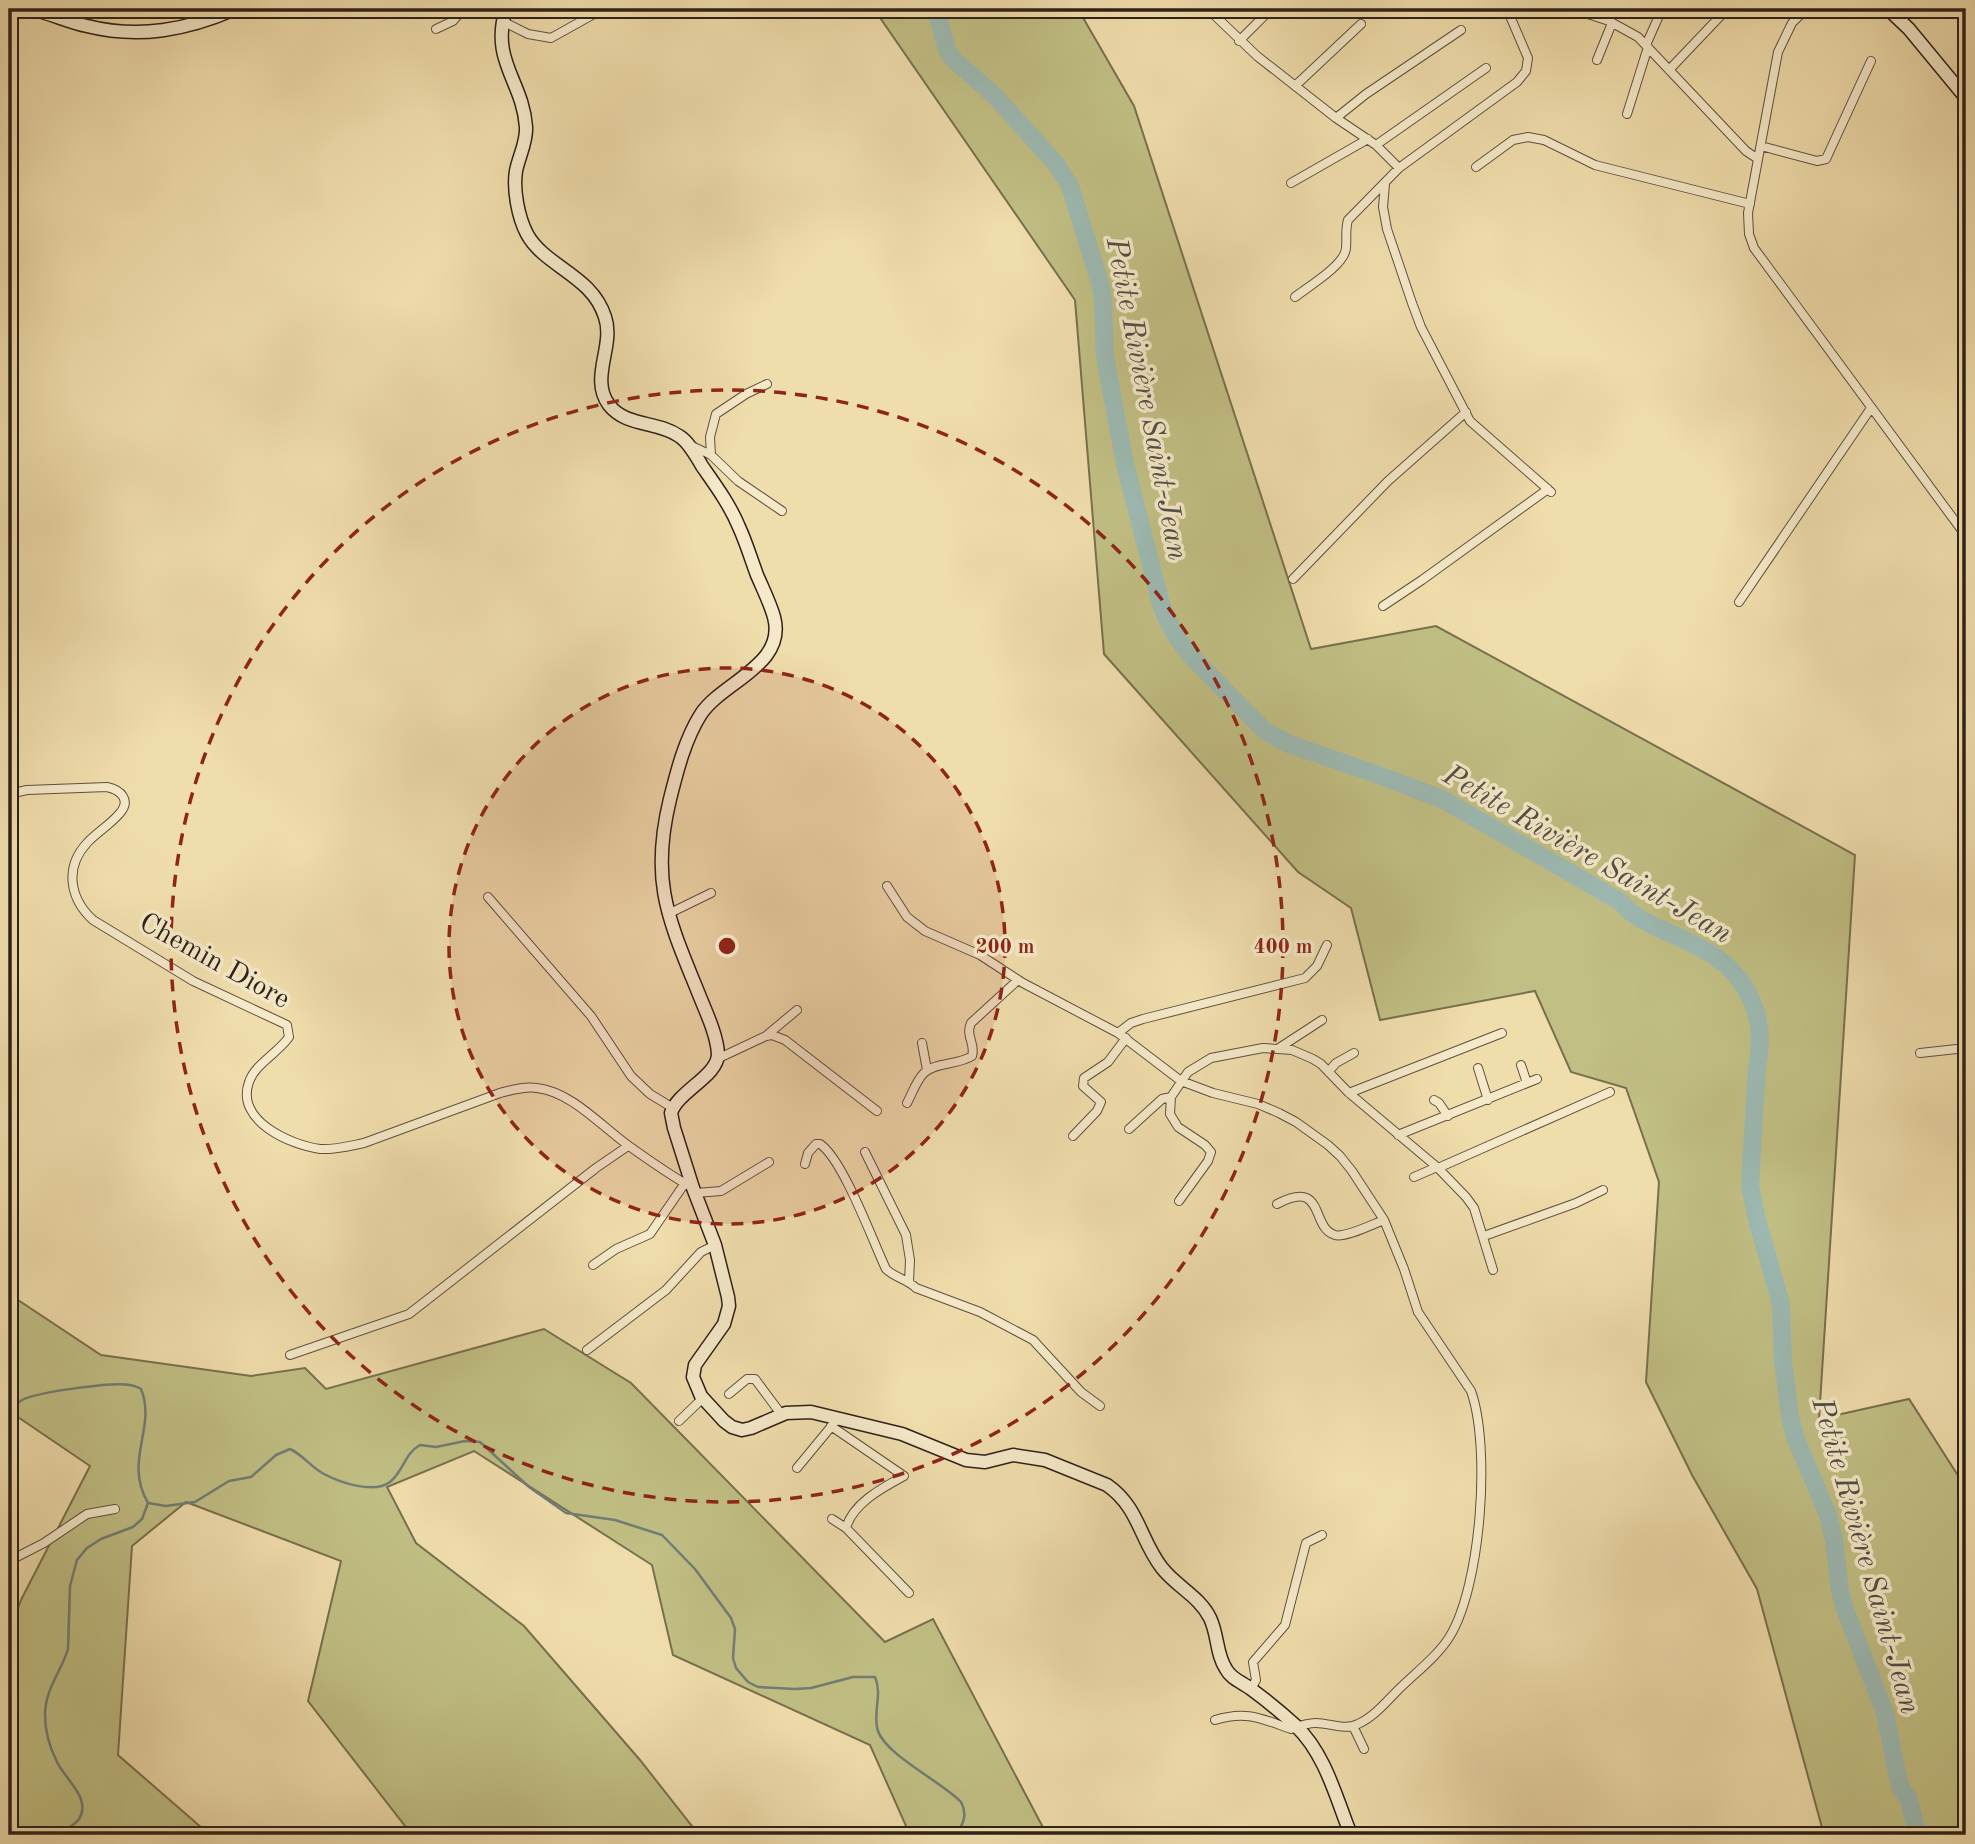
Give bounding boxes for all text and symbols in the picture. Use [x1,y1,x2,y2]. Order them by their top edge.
water label: Petite Rivière Saint-Jean [1100,234,1192,563]
water label: Petite Rivière Saint-Jean [1437,760,1736,950]
street label: Chemin Diore [134,909,294,1015]
centre of rings [715,934,739,958]
text: 200 m [975,937,1035,958]
text: 400 m [1253,937,1313,958]
water label: Petite Rivière Saint-Jean [1805,1393,1925,1718]

